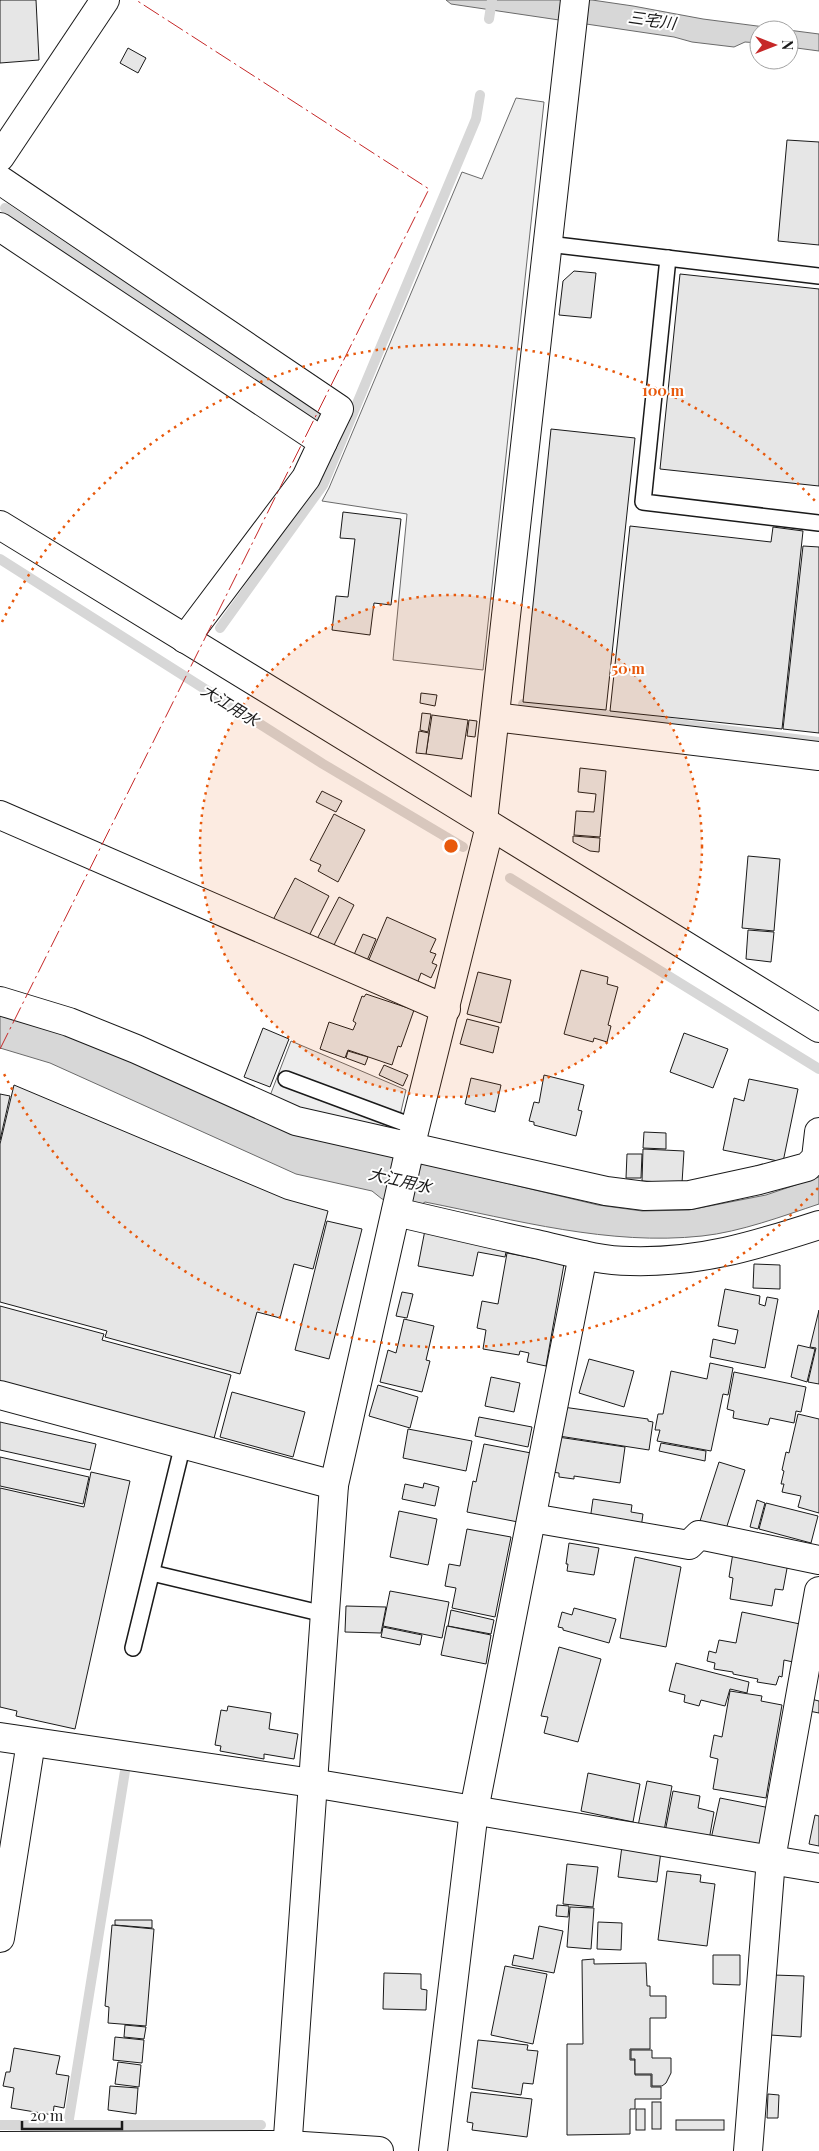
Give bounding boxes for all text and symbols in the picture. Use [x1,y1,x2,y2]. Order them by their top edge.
water label: 三宅川 [627,6,679,34]
north arrow [749,20,799,70]
text: N [778,40,797,50]
text: 100 m [642,380,685,400]
text: 50 m [611,658,645,678]
water label: 大江用水 [198,679,265,731]
centre of rings [442,837,460,855]
water label: 大江用水 [367,1162,436,1197]
scale bar [22,2098,122,2130]
text: 20 m [30,2105,64,2125]

